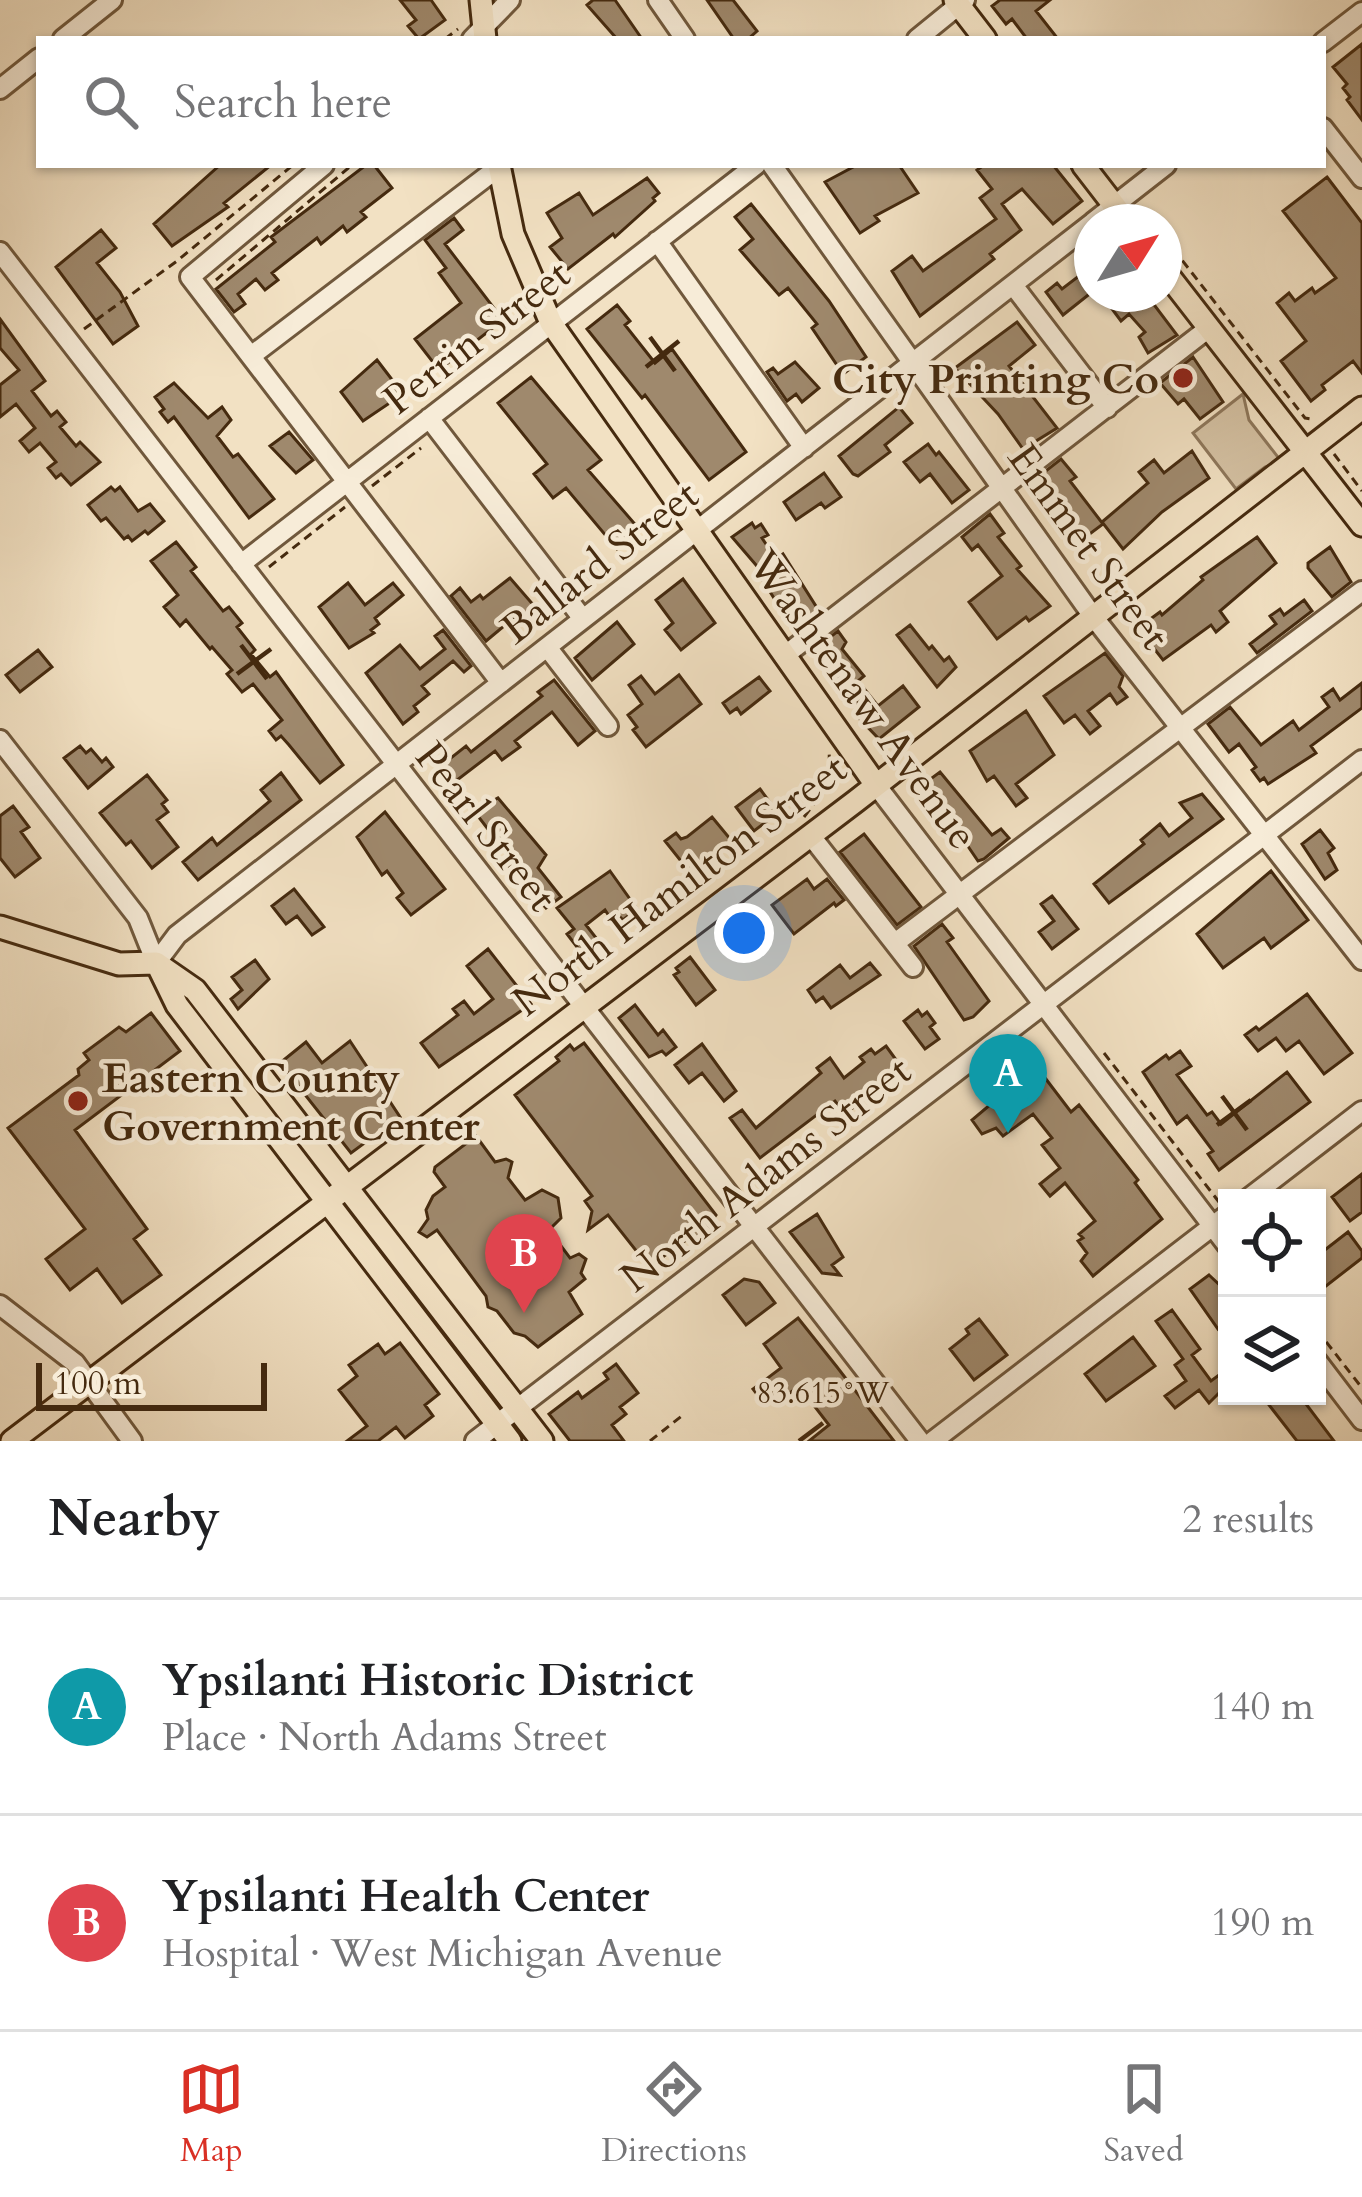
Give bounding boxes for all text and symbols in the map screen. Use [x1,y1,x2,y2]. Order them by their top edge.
search box [36,36,1326,168]
icon: search [78,69,144,135]
text: Search here [174,72,392,133]
north arrow [1074,204,1182,312]
street label: Perrin Street [372,246,582,428]
place label: City Printing Co [832,351,1159,408]
marker: City Printing Co [1170,365,1196,391]
street label: Emmet Street [995,432,1183,661]
street label: Ballard Street [489,467,711,657]
street label: Washtenaw Avenue [734,538,991,861]
street label: Pearl Street [402,730,570,923]
street label: North Hamilton Street [501,741,859,1030]
your location [714,903,774,963]
pin: A [969,1034,1047,1133]
street label: North Adams Street [609,1043,923,1306]
place label: Eastern County Government Center [102,1050,480,1155]
marker: Eastern County Government Center [65,1088,91,1114]
map controls [1218,1189,1326,1405]
button: locate [1218,1189,1326,1297]
pin: B [485,1214,563,1313]
button: layers [1218,1297,1326,1405]
scale bar [36,1357,267,1410]
text: 100 m [54,1361,141,1406]
text: 83.615°W [757,1373,890,1414]
text: Nearby [48,1484,220,1554]
text: 2 results [1182,1493,1314,1546]
text: Ypsilanti Historic District [162,1650,693,1711]
text: A [72,1680,102,1733]
text: 140 m [1211,1680,1314,1733]
text: Place · North Adams Street [162,1711,607,1764]
text: Ypsilanti Health Center [162,1866,649,1927]
text: B [73,1896,101,1949]
text: 190 m [1211,1896,1314,1949]
text: Hospital · West Michigan Avenue [162,1927,723,1980]
tab: Map [178,2056,244,2173]
tab: Directions [601,2056,747,2173]
tab: Saved [1104,2056,1184,2173]

